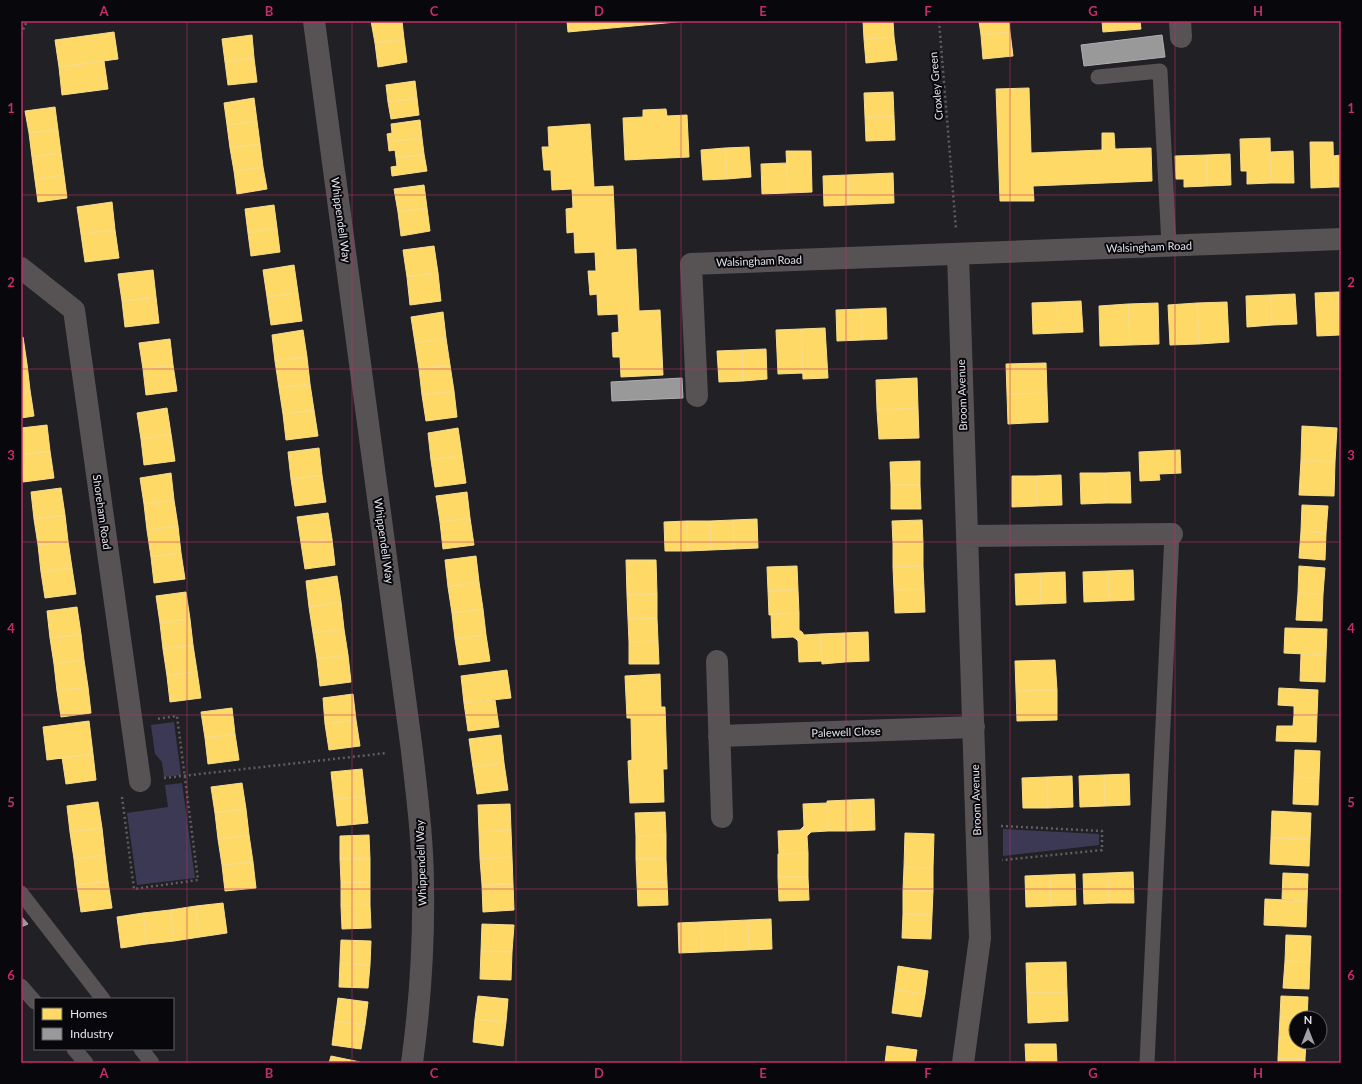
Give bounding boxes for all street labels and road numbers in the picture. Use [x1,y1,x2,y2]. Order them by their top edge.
street label: Croxley Green [926,51,945,121]
street label: Whippendell Way [329,176,354,264]
street label: Walsingham Road [1106,239,1192,254]
street label: Walsingham Road [716,253,802,268]
street label: Broom Avenue [954,359,969,431]
street label: Shoreham Road [91,474,114,550]
street label: Whippendell Way [372,497,397,585]
street label: Palewell Close [811,724,881,739]
street label: Broom Avenue [968,764,983,836]
street label: Whippendell Way [412,819,428,906]

